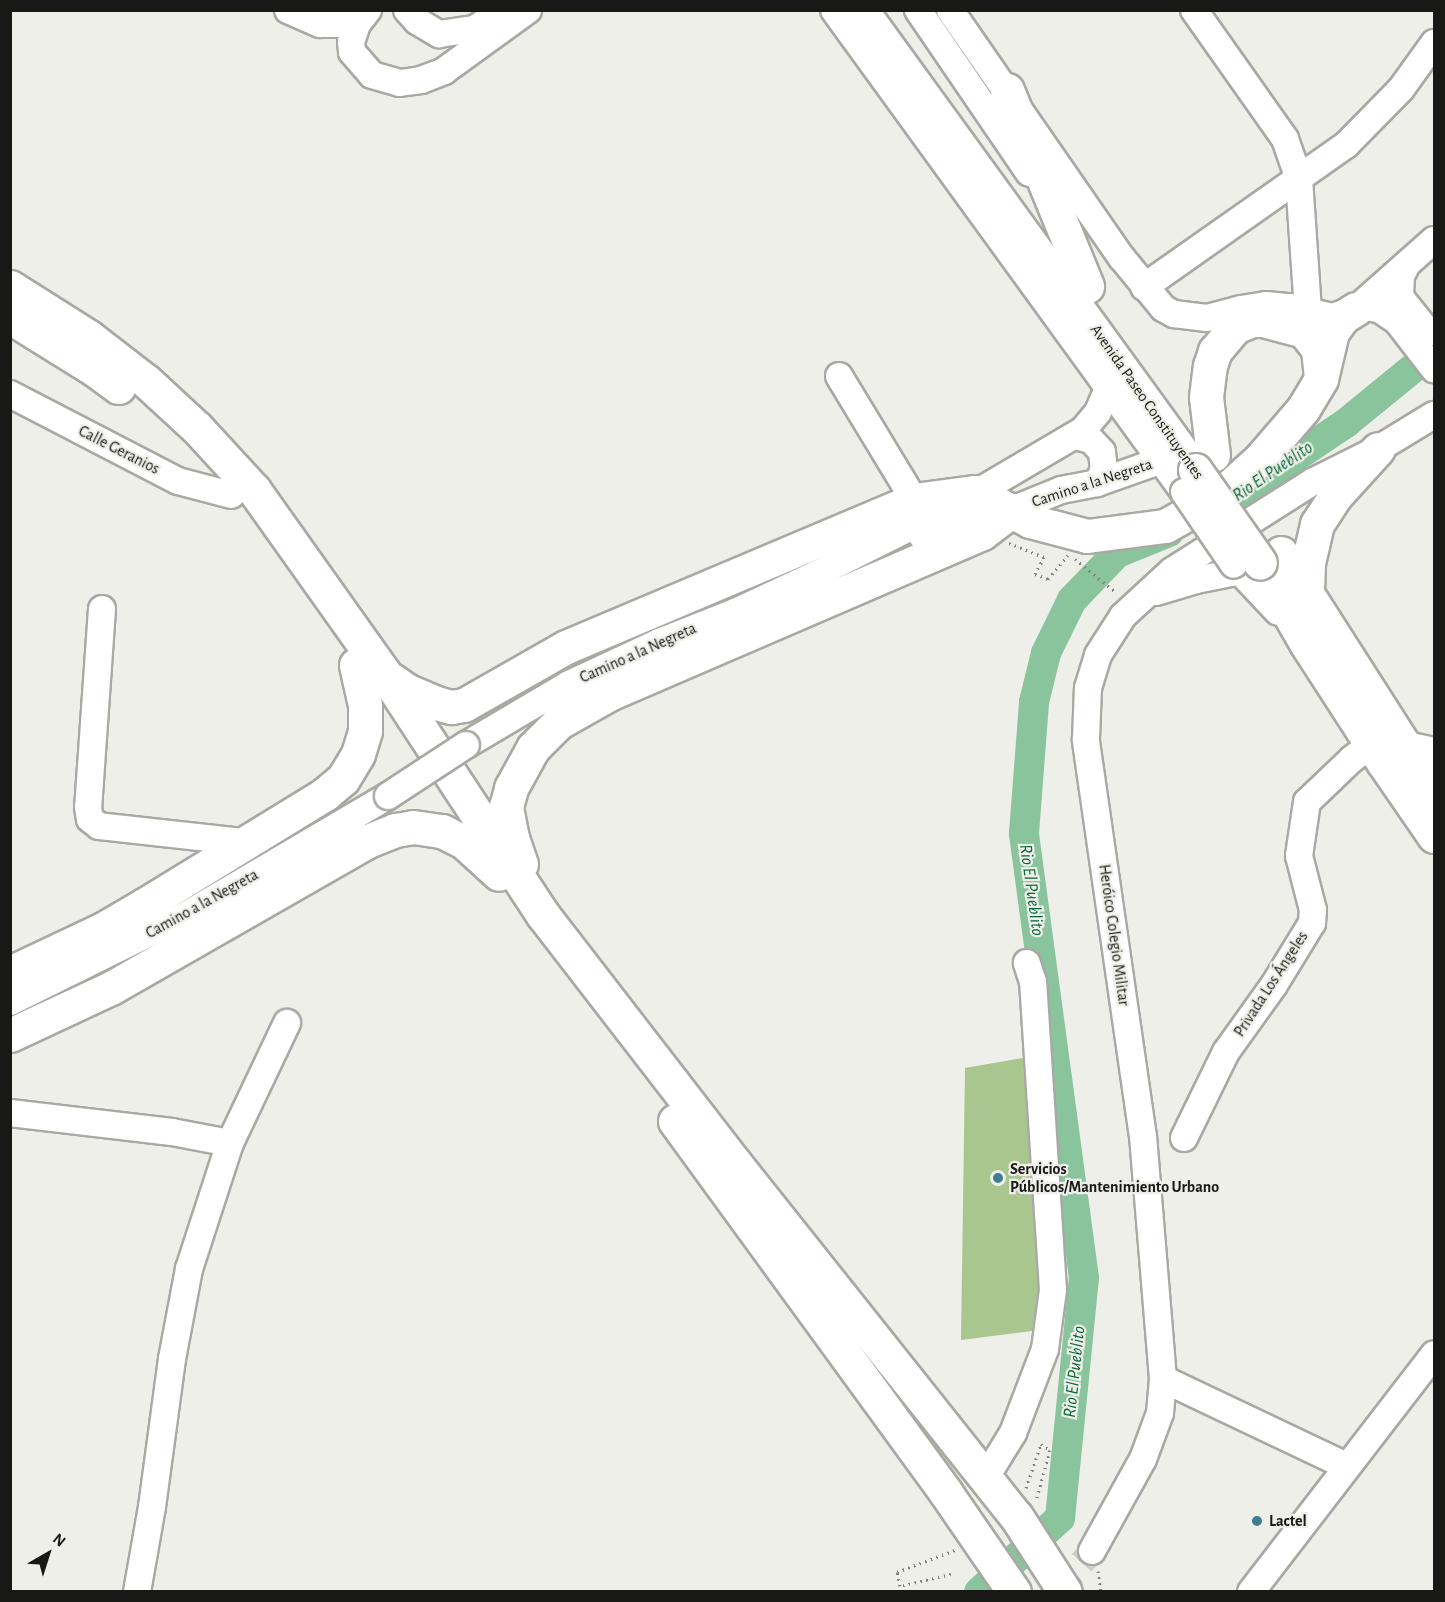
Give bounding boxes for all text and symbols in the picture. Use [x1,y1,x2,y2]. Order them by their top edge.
street label: Avenida Paseo Constituyentes [1086,321,1208,483]
street label: Calle Geranios [75,421,163,479]
water label: Rio El Pueblito [1229,437,1317,507]
street label: Camino a la Negreta [1029,454,1155,512]
street label: Camino a la Negreta [577,619,699,687]
water label: Rio El Pueblito [1014,843,1048,937]
street label: Heróico Colegio Militar [1095,863,1133,1007]
street label: Camino a la Negreta [142,865,262,943]
street label: Privada Los Ángeles [1230,928,1312,1040]
place label: Servicios Públicos/Mantenimiento Urbano [1010,1159,1219,1197]
marker: Servicios Públicos/Mantenimiento Urbano [991,1171,1005,1185]
water label: Rio El Pueblito [1059,1325,1091,1419]
place label: Lactel [1269,1511,1307,1531]
marker: Lactel [1250,1514,1264,1528]
north arrow [18,1524,78,1584]
text: N [50,1530,69,1550]

